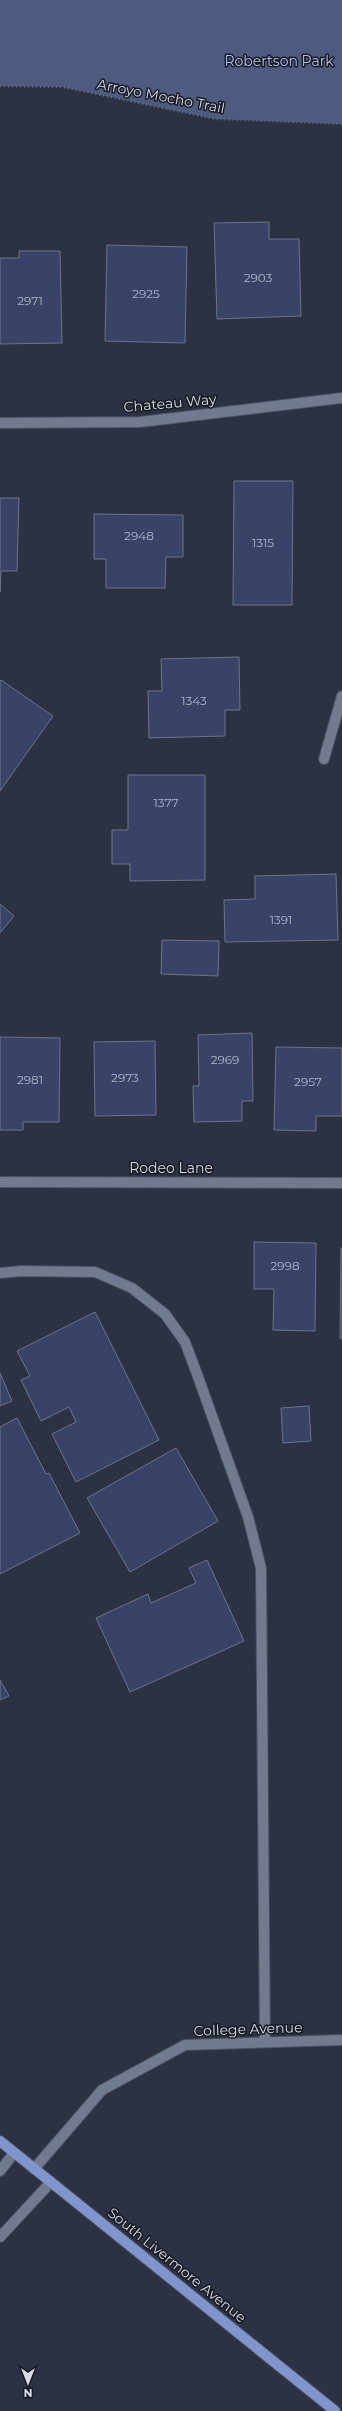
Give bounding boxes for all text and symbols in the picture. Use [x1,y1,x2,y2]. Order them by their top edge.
park label: Robertson Park [224,52,334,70]
street label: Arroyo Mocho Trail [96,75,226,117]
house number: 2903 [244,270,273,285]
house number: 2925 [132,286,160,301]
house number: 2971 [17,293,43,308]
street label: Chateau Way [123,390,218,416]
house number: 2948 [124,528,154,543]
house number: 1315 [252,535,274,550]
house number: 1343 [181,693,207,708]
house number: 1377 [153,795,179,810]
house number: 1391 [270,912,292,927]
house number: 2969 [211,1052,239,1067]
house number: 2973 [111,1070,139,1085]
house number: 2981 [17,1072,43,1087]
house number: 2957 [294,1074,322,1089]
street label: Rodeo Lane [129,1159,213,1177]
house number: 2998 [270,1258,300,1273]
street label: College Avenue [193,2018,303,2040]
street label: South Livermore Avenue [104,2204,250,2326]
north arrow [8,2363,48,2403]
text: N [24,2386,32,2400]

